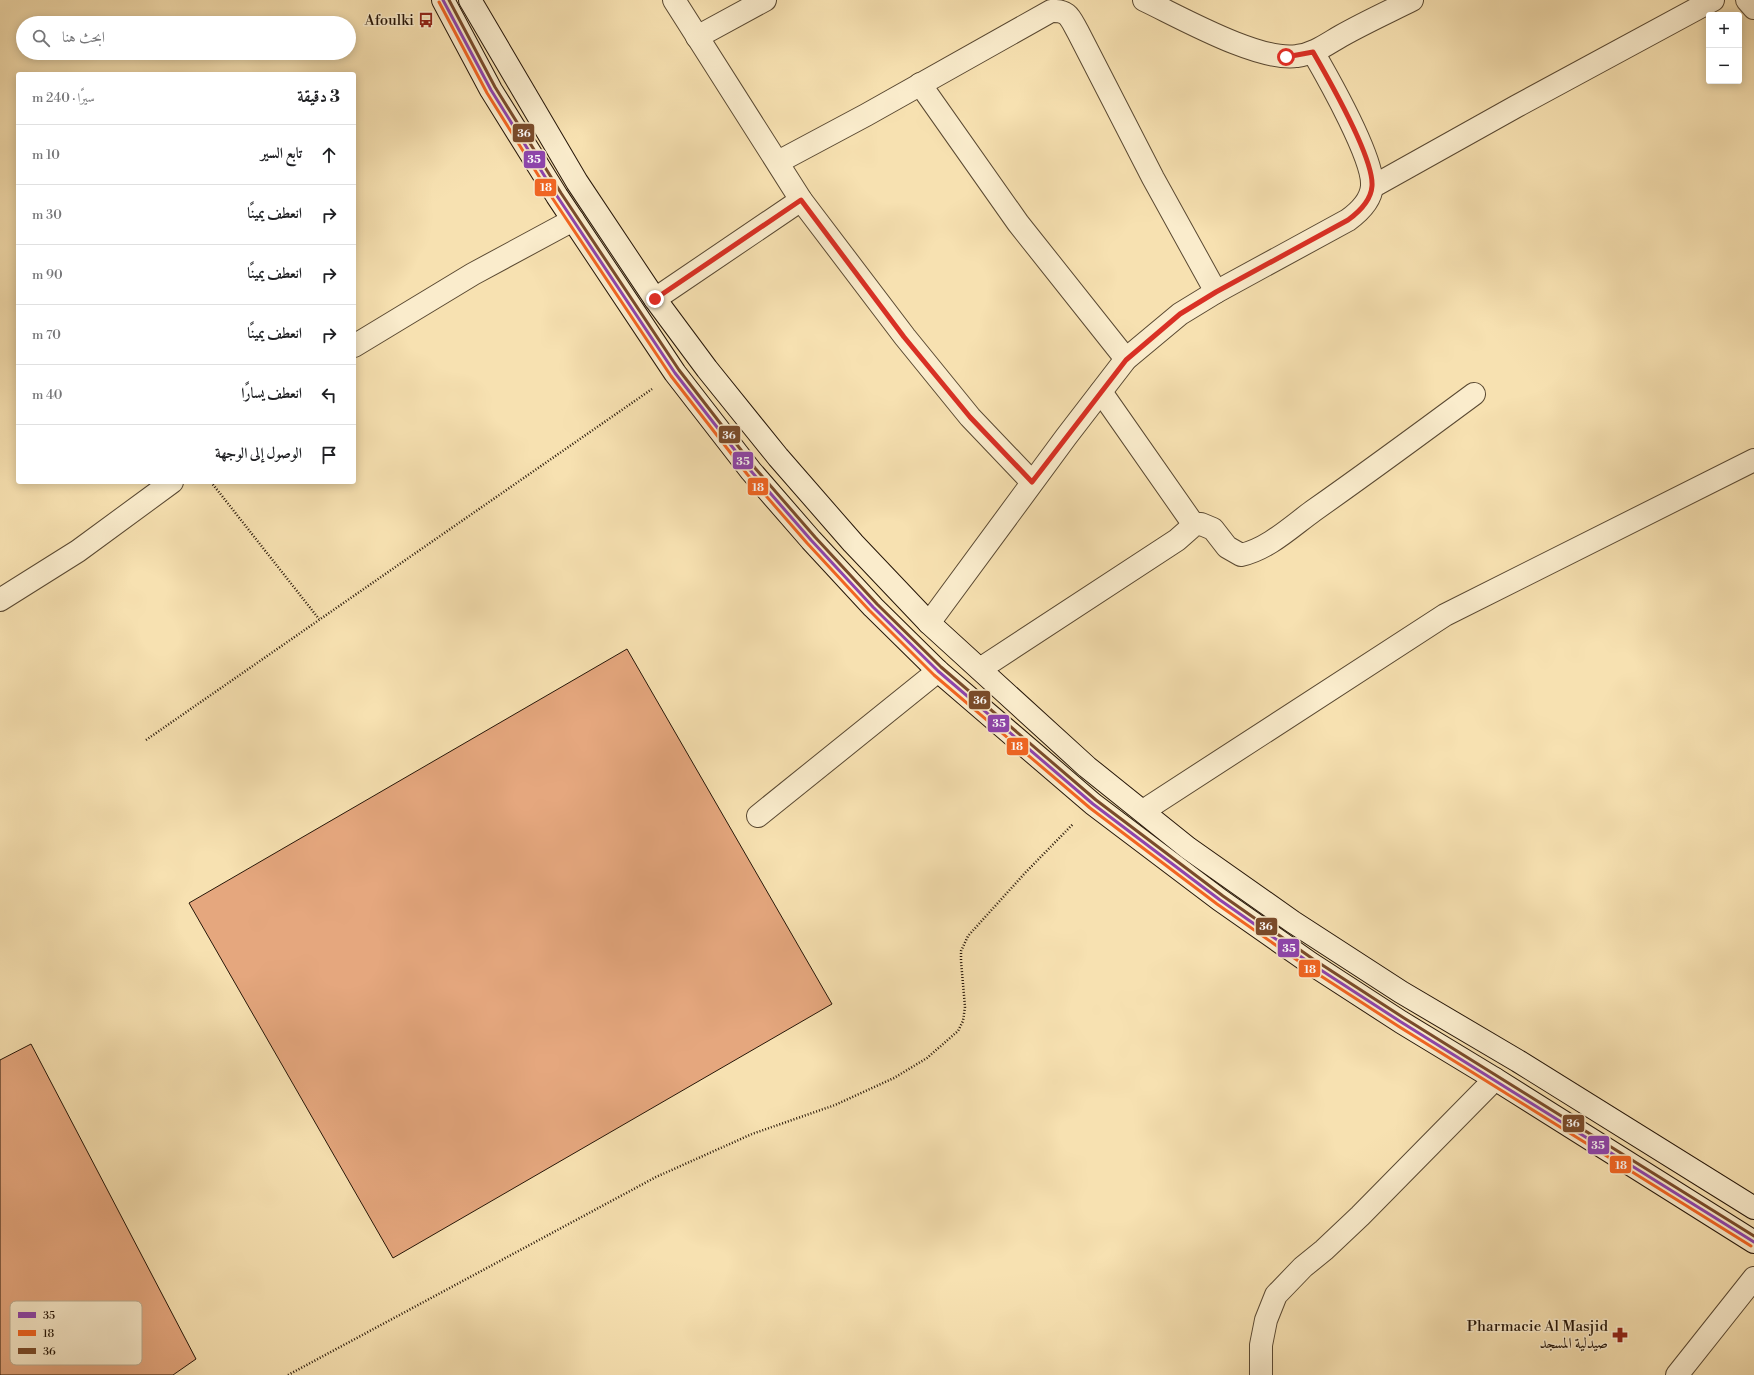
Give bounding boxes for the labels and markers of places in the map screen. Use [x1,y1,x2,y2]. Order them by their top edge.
place label: Afoulki [363,11,414,30]
bus stop icon: Afoulki [417,11,435,29]
place label: Pharmacie Al Masjid صيدلية المسجد [1467,1317,1608,1353]
pharmacy icon: Pharmacie Al Masjid صيدلية المسجد [1611,1326,1629,1344]

